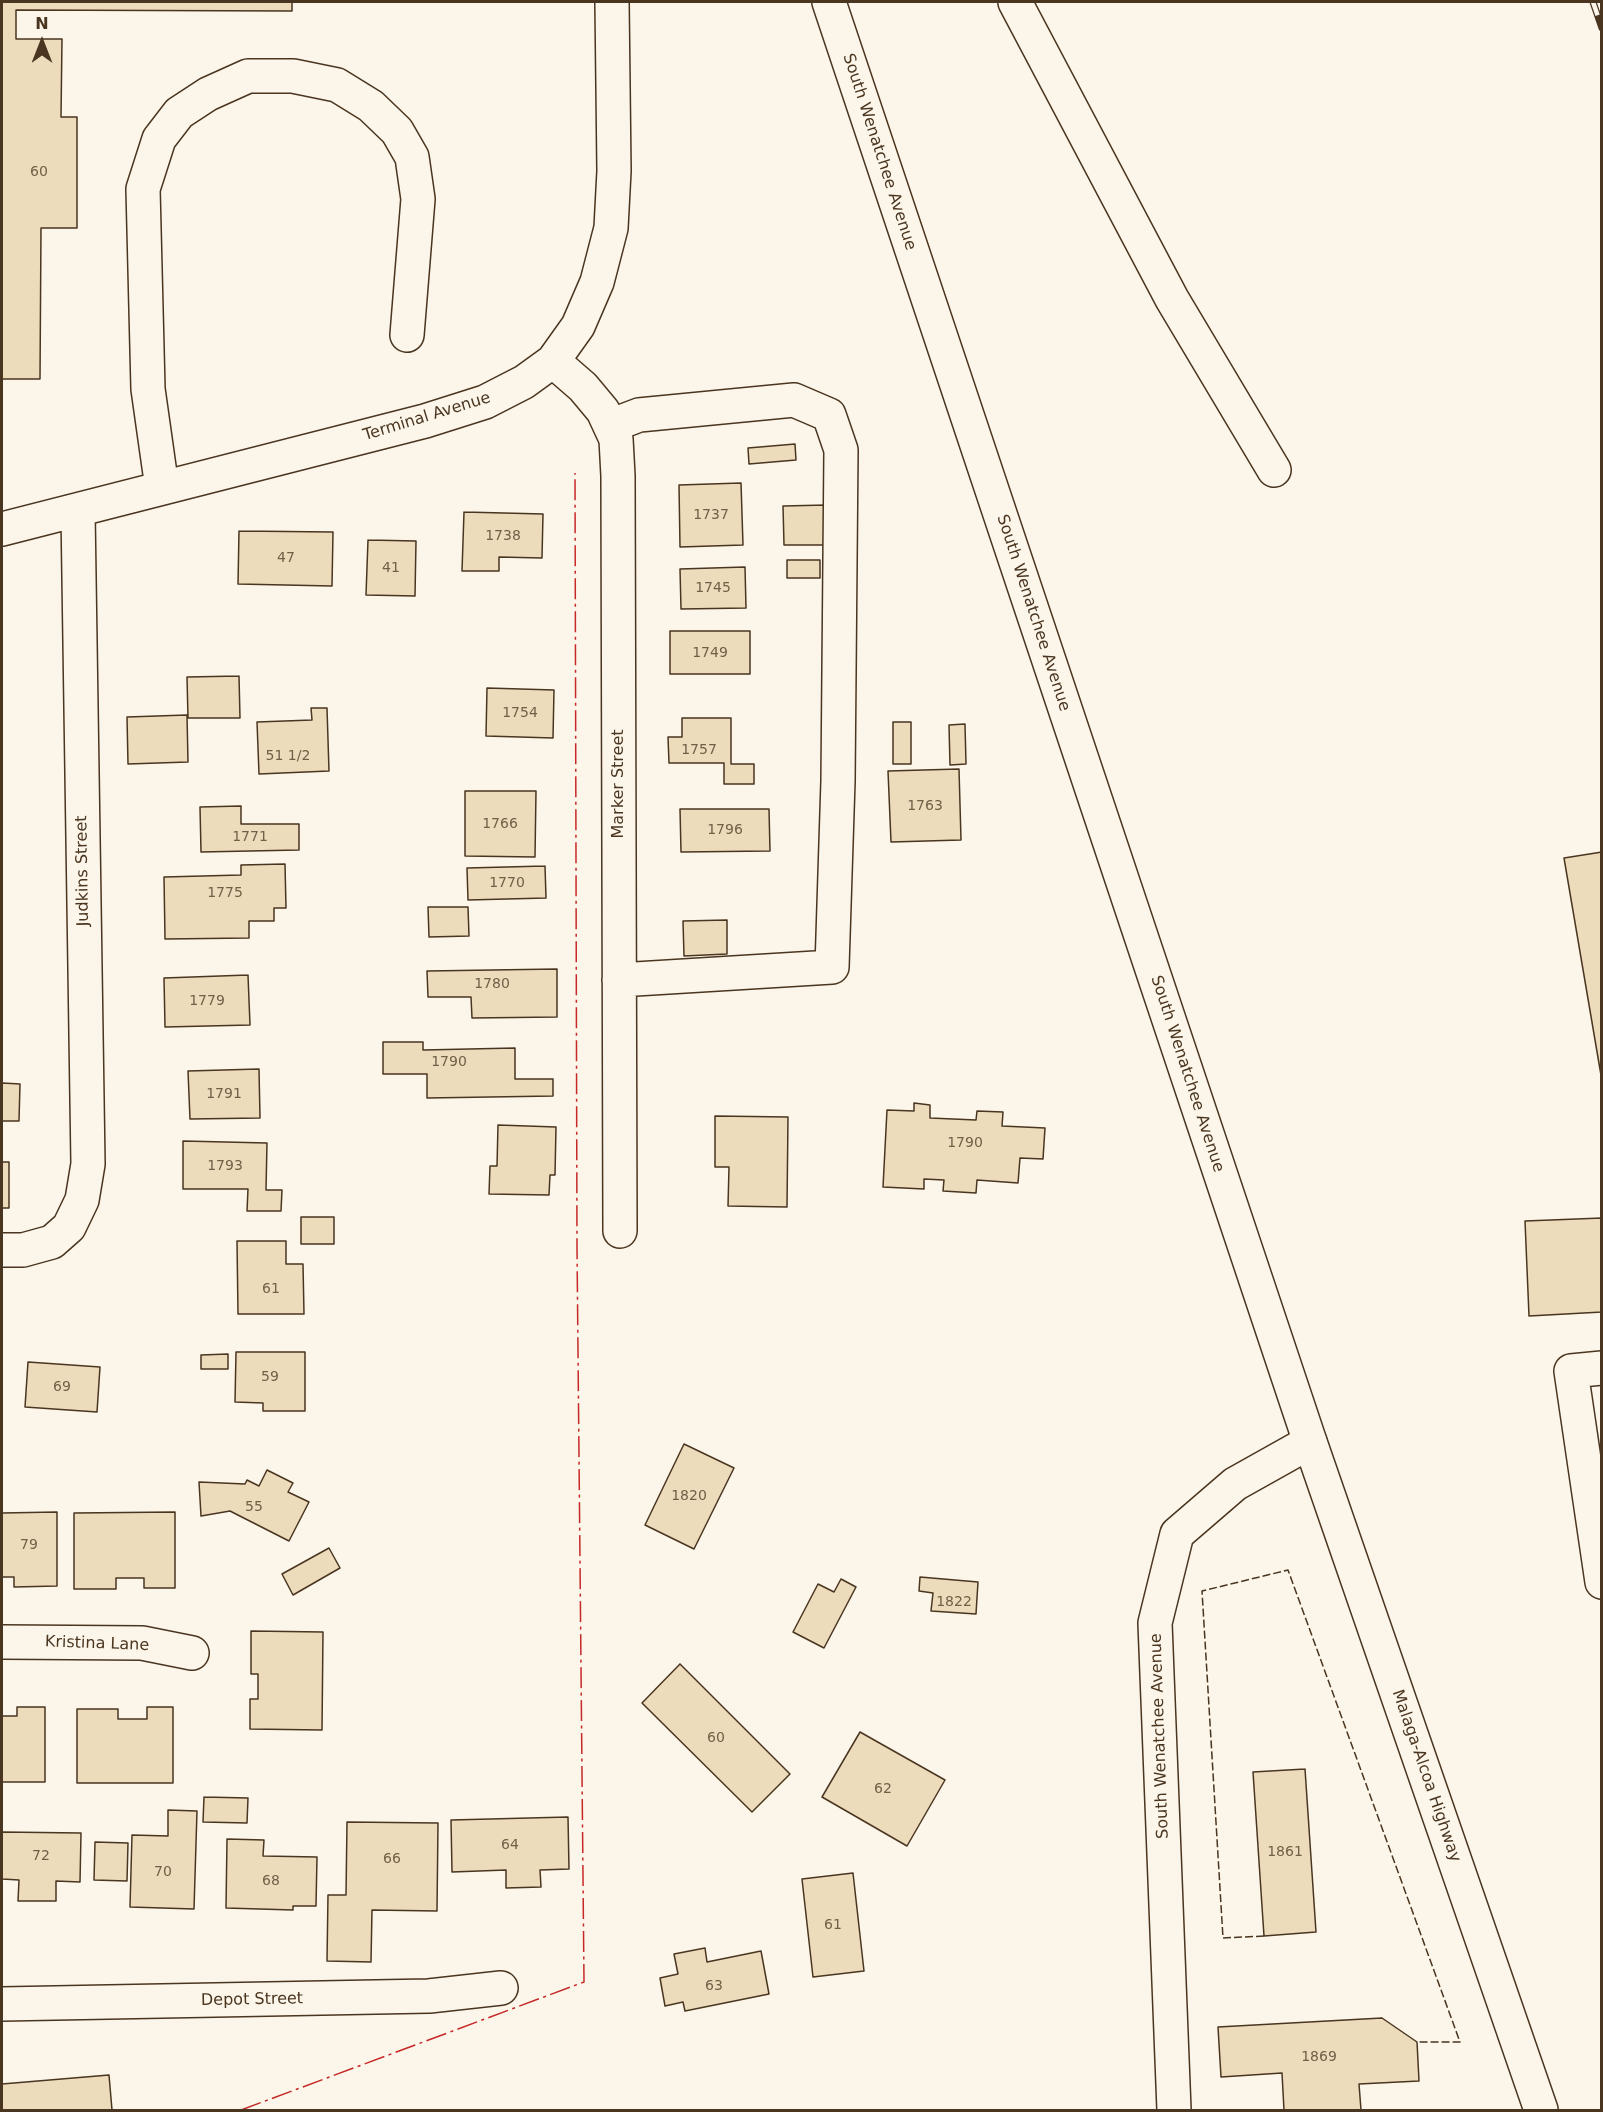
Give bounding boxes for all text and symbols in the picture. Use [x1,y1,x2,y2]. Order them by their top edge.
north arrow [12,12,72,72]
text: N [35,14,49,33]
street label: South Wenatchee Avenue [838,51,920,253]
house number: 60 [30,164,48,180]
street label: Terminal Avenue [361,389,493,445]
house number: 1737 [693,507,729,523]
street label: South Wenatchee Avenue [992,512,1074,714]
house number: 1738 [485,528,521,544]
house number: 47 [277,550,295,566]
house number: 41 [382,560,400,576]
house number: 1745 [695,580,731,596]
house number: 1749 [692,645,728,661]
house number: 1754 [502,705,538,721]
street label: Marker Street [609,729,629,839]
house number: 1757 [681,742,717,758]
house number: 51 1/2 [266,748,310,764]
house number: 1763 [907,798,943,814]
street label: Judkins Street [72,815,94,927]
house number: 1766 [482,816,518,832]
house number: 1796 [707,822,743,838]
house number: 1771 [232,829,268,845]
house number: 1770 [489,875,525,891]
house number: 1775 [207,885,243,901]
street label: South Wenatchee Avenue [1146,973,1228,1175]
house number: 1780 [474,976,510,992]
house number: 1779 [189,993,225,1009]
house number: 1790 [431,1054,467,1070]
house number: 1791 [206,1086,242,1102]
house number: 1790 [947,1135,983,1151]
house number: 1793 [207,1158,243,1174]
house number: 61 [262,1281,280,1297]
house number: 59 [261,1369,279,1385]
house number: 69 [53,1379,71,1395]
house number: 1820 [671,1488,707,1504]
house number: 55 [245,1499,263,1515]
house number: 79 [20,1537,38,1553]
house number: 1822 [936,1594,972,1610]
street label: Kristina Lane [45,1633,149,1655]
street label: South Wenatchee Avenue [1147,1633,1173,1839]
street label: Malaga-Alcoa Highway [1387,1687,1465,1865]
house number: 60 [707,1730,725,1746]
house number: 62 [874,1781,892,1797]
house number: 64 [501,1837,519,1853]
house number: 1861 [1267,1844,1303,1860]
house number: 72 [32,1848,50,1864]
house number: 66 [383,1851,401,1867]
house number: 70 [154,1864,172,1880]
house number: 68 [262,1873,280,1889]
house number: 61 [824,1917,842,1933]
house number: 63 [705,1978,723,1994]
street label: Depot Street [201,1990,303,2010]
house number: 1869 [1301,2049,1337,2065]

